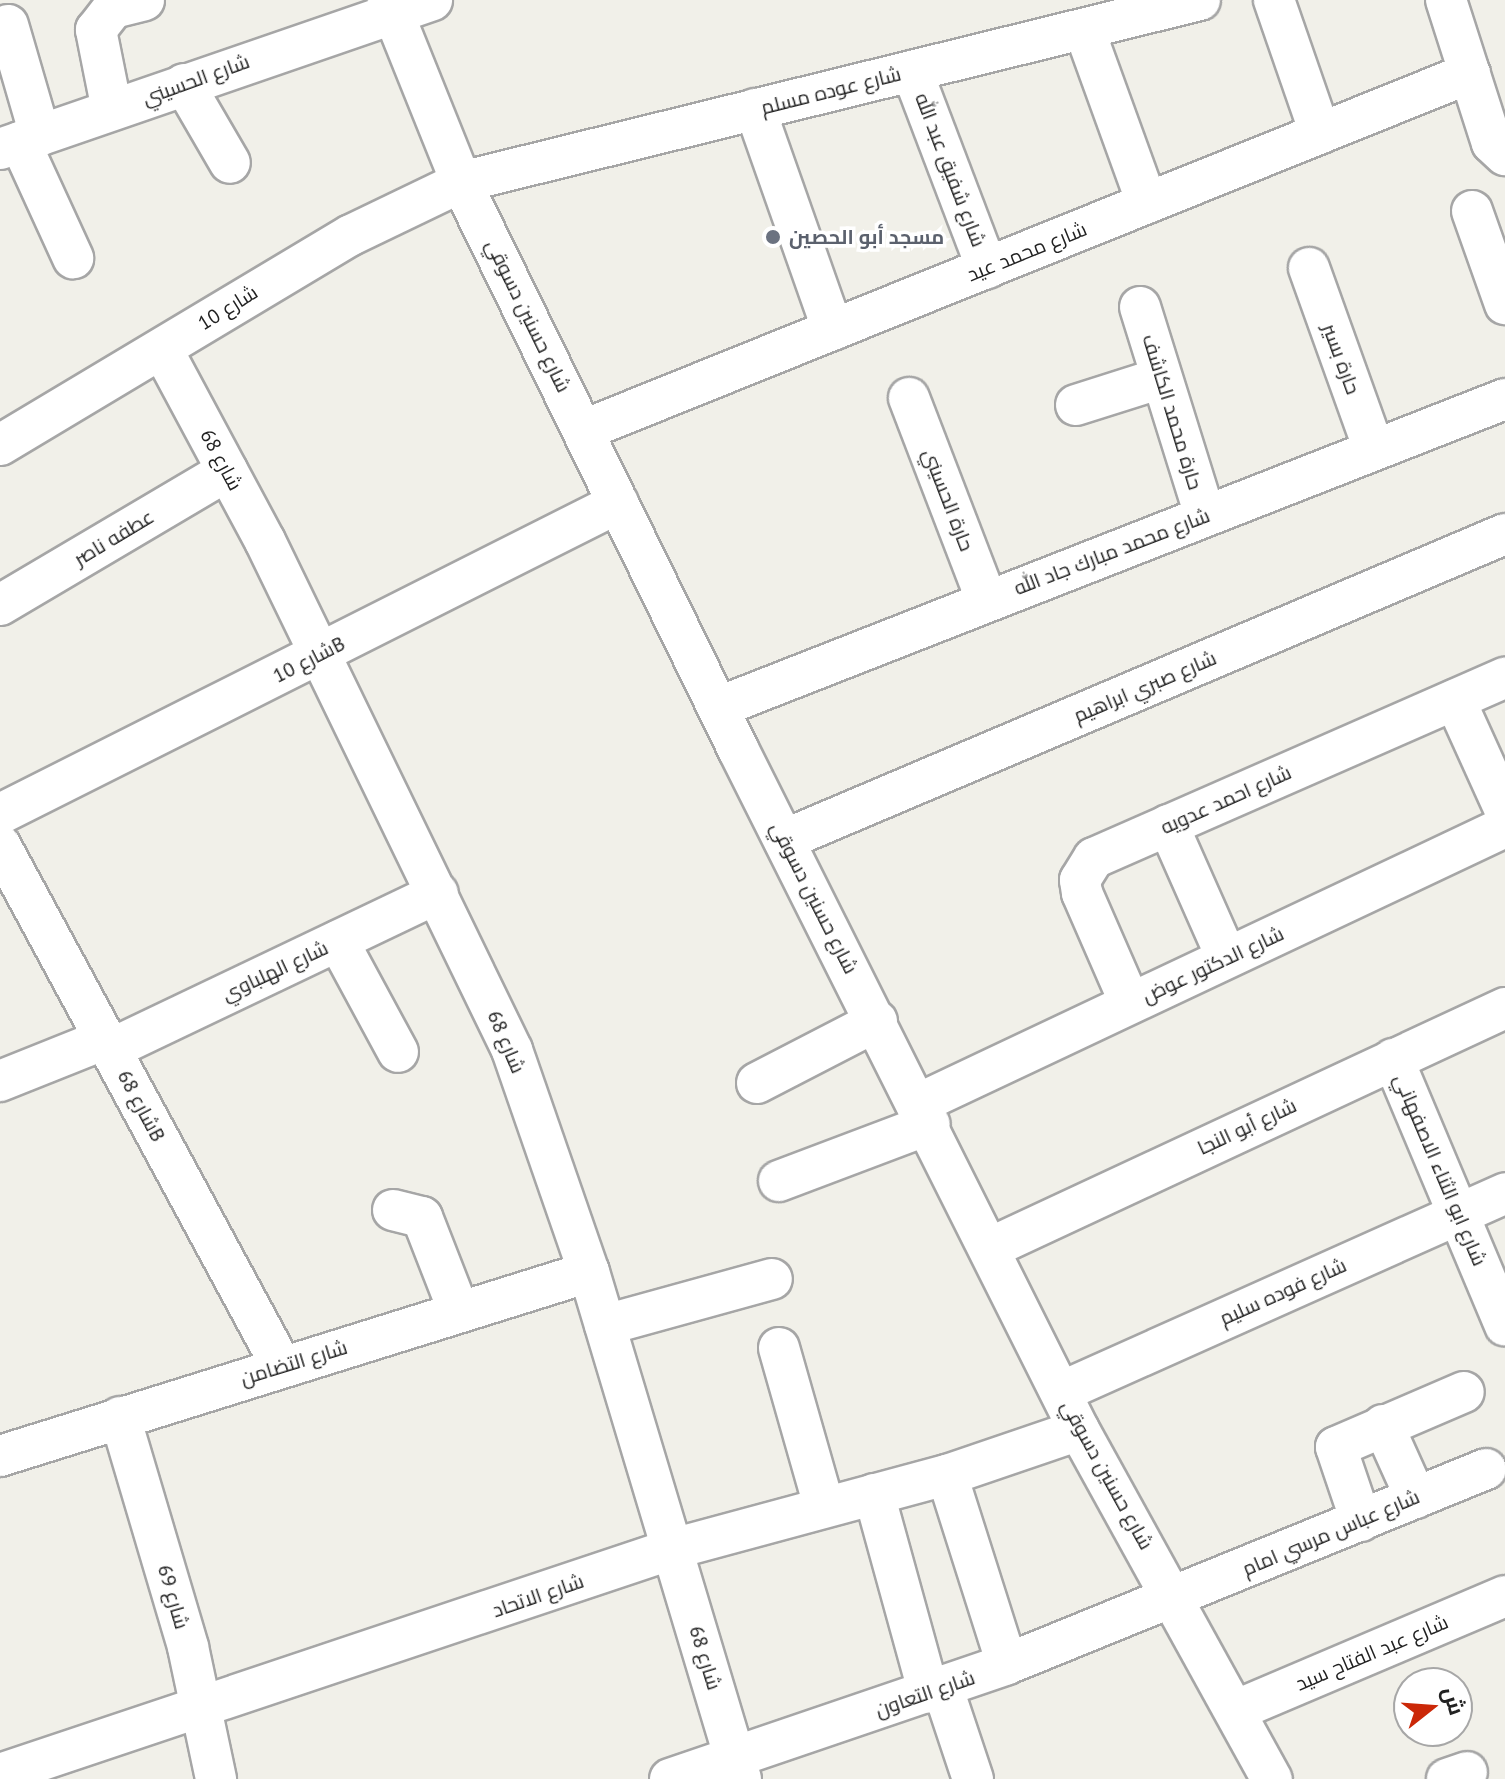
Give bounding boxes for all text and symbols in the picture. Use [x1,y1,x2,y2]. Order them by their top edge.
street label: شارع الحسيني [139,50,253,110]
street label: شارع عوده مسلم [758,62,904,120]
street label: شارع شفيق عبد الله [910,90,990,250]
street label: شارع محمد عيد [964,217,1090,287]
place label: مسجد أبو الحصين [789,225,944,249]
marker: مسجد أبو الحصين [764,228,782,246]
street label: شارع حسنين دسوقي [481,236,575,396]
street label: شارع 10 [194,280,262,336]
street label: حارة بسير [1317,320,1365,398]
street label: حارة محمد الكاشف [1137,331,1207,493]
street label: شارع 68 [195,425,247,495]
street label: حارة الحسيني [918,446,978,554]
street label: شارع محمد مبارك جاد الله [1011,504,1213,600]
street label: عطفه ناصر [69,505,159,571]
street label: شارع 10B [269,632,349,688]
street label: شارع صبري ابراهيم [1070,646,1220,728]
street label: شارع احمد عدويه [1157,760,1295,840]
street label: شارع حسنين دسوقي [765,818,863,978]
street label: شارع الدكتور عوض [1138,922,1288,1008]
street label: شارع الهلباوي [218,936,332,1006]
street label: شارع 68 [482,1007,530,1077]
street label: شارع 68B [112,1066,170,1146]
street label: شارع ابو الثناء الاصفهاني [1389,1070,1491,1270]
street label: شارع أبو النجا [1194,1094,1300,1160]
street label: شارع فوده سليم [1216,1253,1350,1331]
street label: شارع التضامن [238,1335,350,1391]
street label: شارع حسنين دسوقي [1056,1396,1158,1554]
street label: شارع عباس مرسي امام [1239,1485,1423,1581]
street label: شارع 69 [152,1562,194,1632]
street label: شارع الاتحاد [489,1569,587,1623]
street label: شارع عبد الفتاح سيد [1292,1610,1452,1696]
street label: شارع 68 [684,1623,726,1693]
street label: شارع التعاون [872,1666,978,1722]
north arrow [1393,1667,1473,1747]
text: ش [1437,1683,1472,1718]

